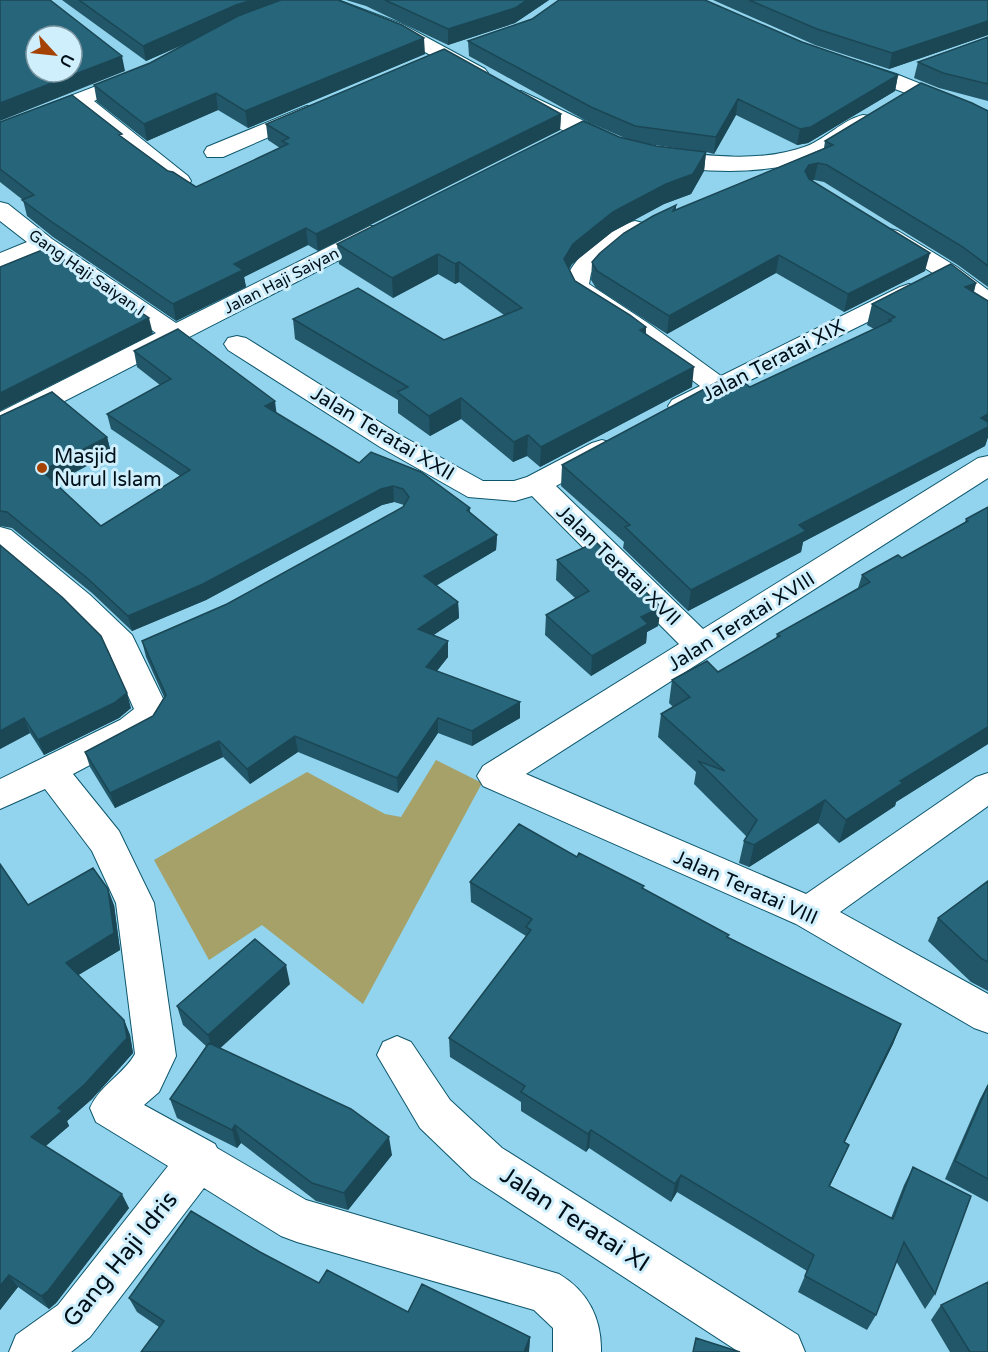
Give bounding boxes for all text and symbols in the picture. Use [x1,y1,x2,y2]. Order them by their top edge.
north arrow [24,24,84,84]
text: U [55,50,78,70]
street label: Gang Haji Saiyan I [25,225,148,320]
street label: Jalan Haji Saiyan [220,243,342,319]
street label: Jalan Teratai XIX [698,315,849,407]
street label: Jalan Teratai XXII [306,382,458,486]
place label: Masjid Nurul Islam [54,445,162,492]
marker: Masjid Nurul Islam [35,461,49,475]
street label: Jalan Teratai XVII [551,500,685,631]
street label: Jalan Teratai XVIII [663,567,820,677]
street label: Jalan Teratai VIII [670,845,821,930]
street label: Jalan Teratai XI [495,1160,655,1278]
street label: Gang Haji Idris [57,1186,184,1333]

